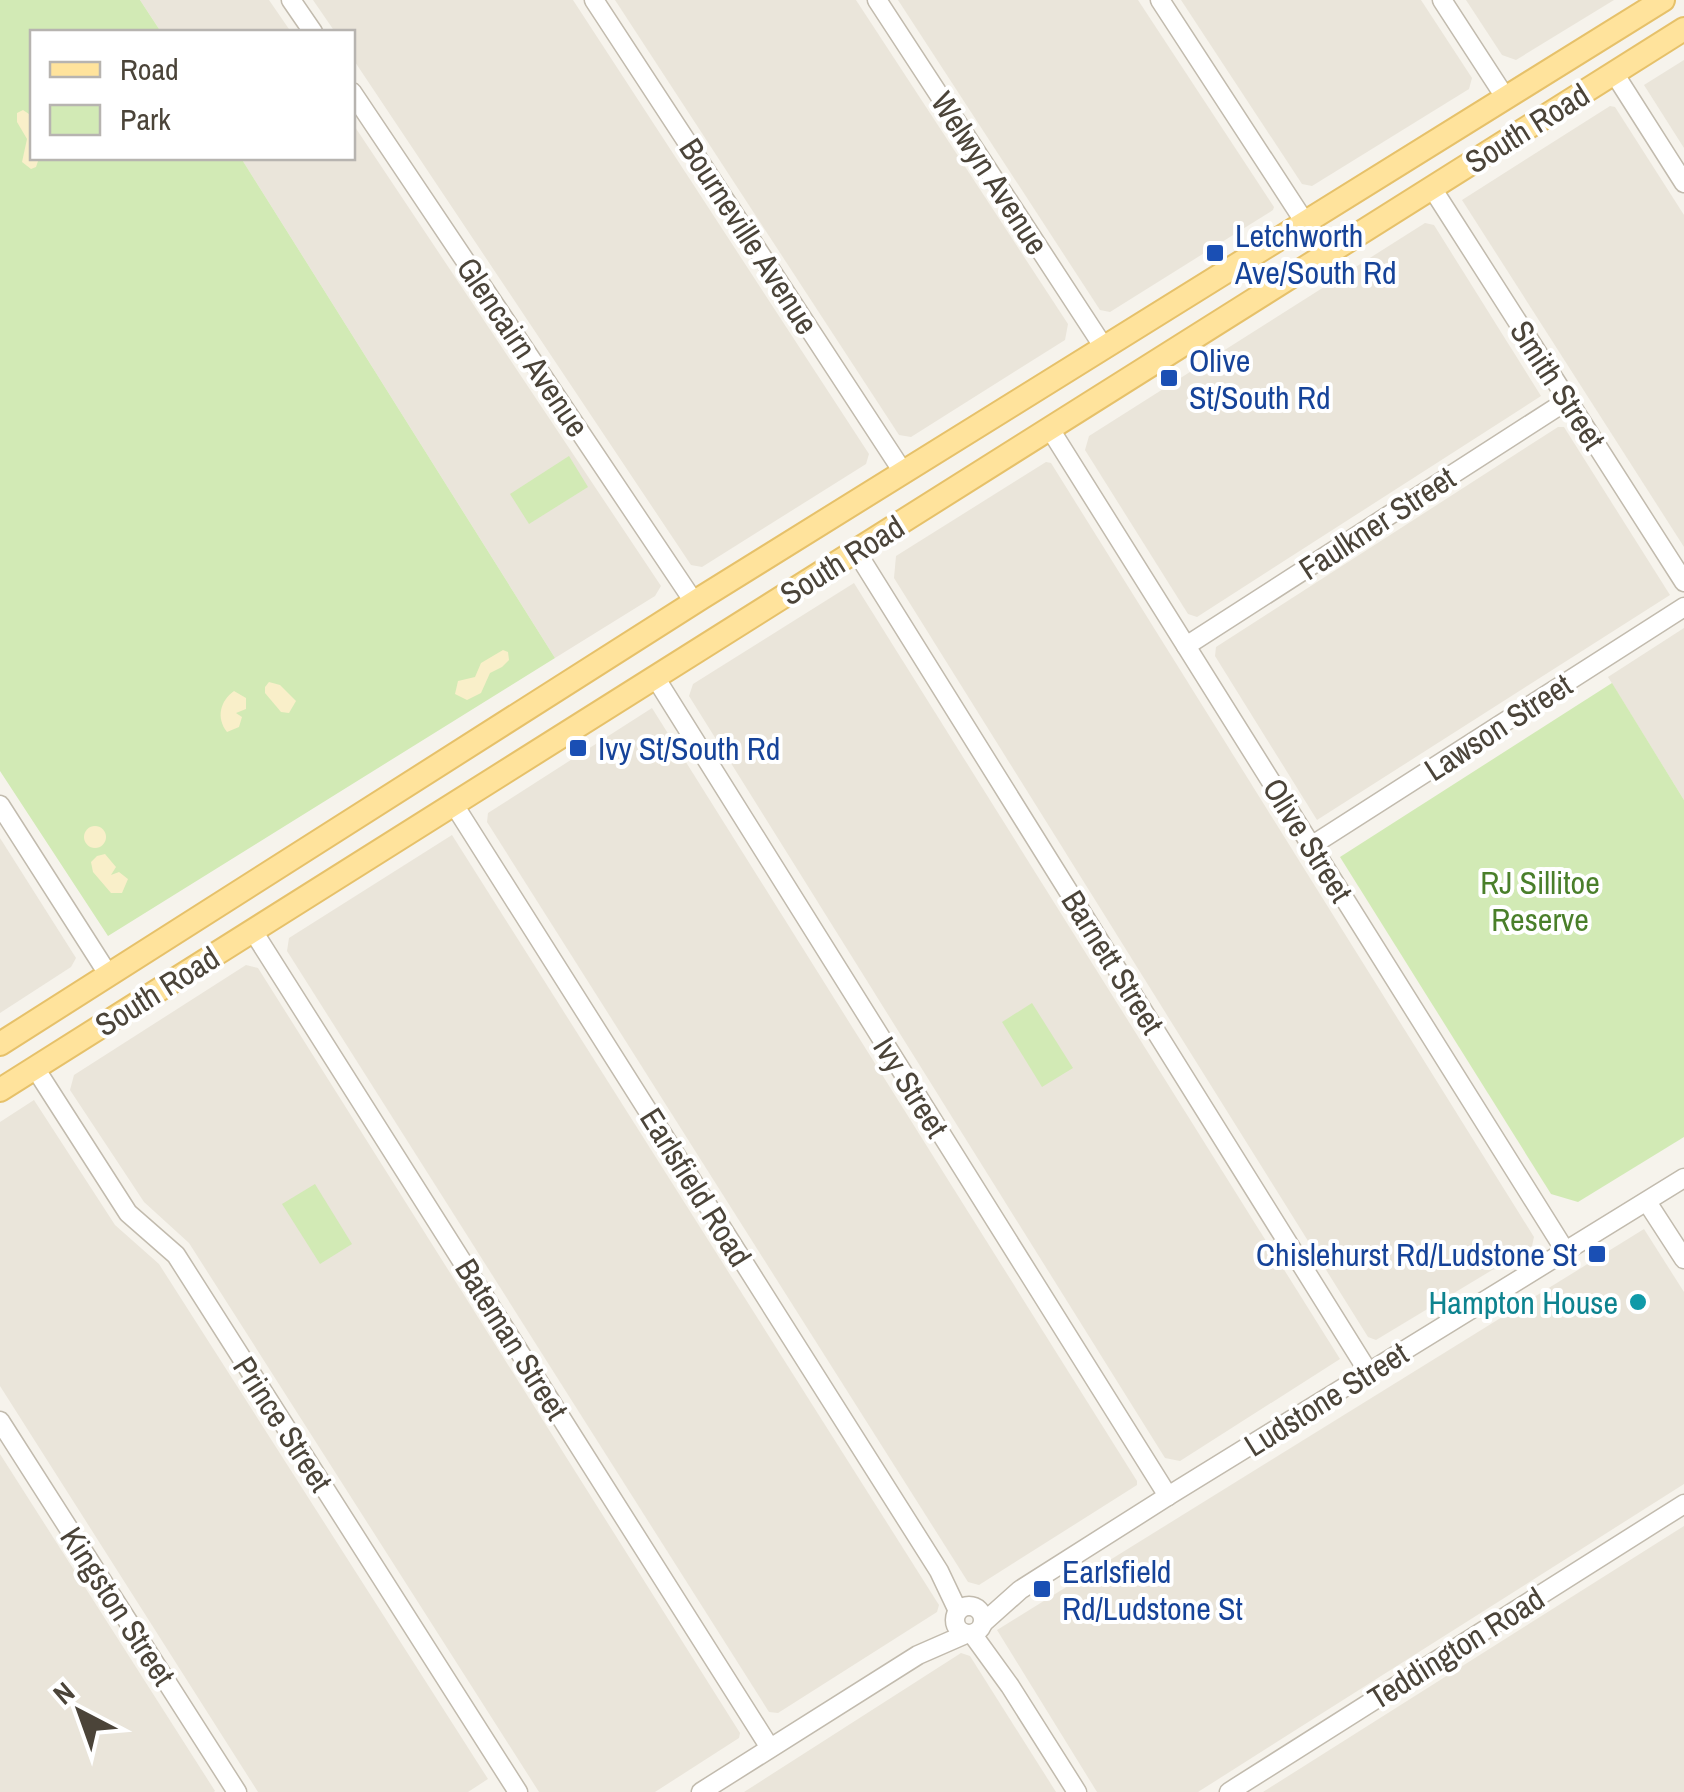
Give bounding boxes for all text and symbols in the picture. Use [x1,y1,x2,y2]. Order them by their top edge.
legend [30,30,355,160]
text: Road [120,49,179,89]
street label: South Road [1457,73,1597,183]
street label: Welwyn Avenue [921,83,1059,263]
text: Park [120,99,171,139]
street label: Bourneville Avenue [670,130,828,342]
place label: Letchworth Ave/South Rd [1234,214,1396,294]
marker: Letchworth Ave/South Rd [1204,242,1226,264]
street label: Glencairn Avenue [447,249,599,445]
street label: Smith Street [1500,312,1616,458]
place label: Olive St/South Rd [1189,339,1331,419]
marker: Olive St/South Rd [1158,367,1180,389]
street label: Faulkner Street [1291,456,1463,590]
street label: South Road [772,505,912,615]
street label: Lawson Street [1416,663,1580,791]
place label: Ivy St/South Rd [598,727,780,770]
marker: Ivy St/South Rd [567,737,589,759]
street label: Olive Street [1253,770,1363,910]
park label: RJ Sillitoe Reserve [1480,861,1600,941]
street label: Barnett Street [1052,882,1174,1042]
street label: South Road [87,936,227,1046]
street label: Ivy Street [863,1029,959,1145]
street label: Earlsfield Road [630,1100,762,1274]
place label: Chislehurst Rd/Ludstone St [1256,1233,1577,1276]
marker: Chislehurst Rd/Ludstone St [1586,1243,1608,1265]
street label: Bateman Street [445,1250,579,1428]
place label: Hampton House [1428,1281,1618,1324]
marker: Hampton House [1627,1291,1649,1313]
street label: Ludstone Street [1236,1332,1416,1466]
street label: Prince Street [223,1348,343,1500]
street label: Kingston Street [51,1518,185,1694]
place label: Earlsfield Rd/Ludstone St [1062,1550,1243,1630]
street label: Teddington Road [1360,1577,1552,1719]
marker: Earlsfield Rd/Ludstone St [1031,1578,1053,1600]
north arrow [30,1662,130,1762]
text: N [45,1673,82,1713]

